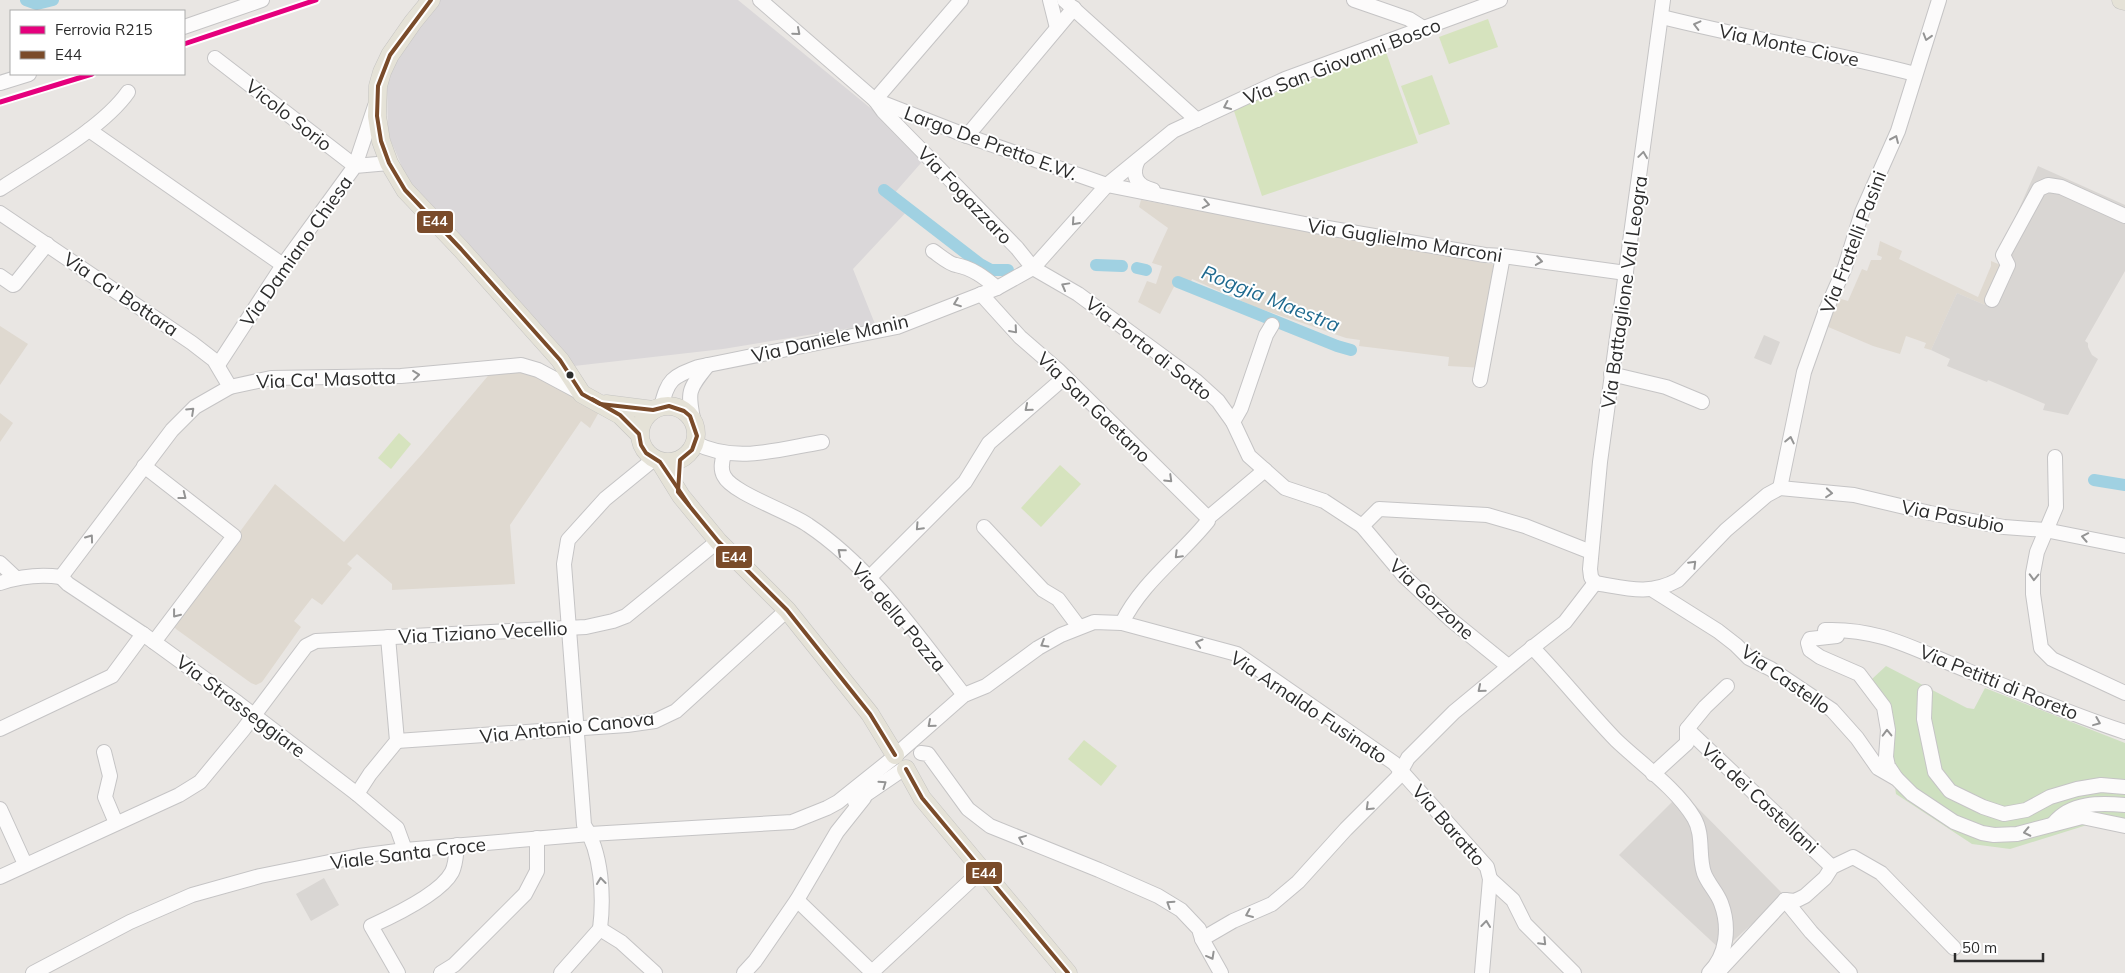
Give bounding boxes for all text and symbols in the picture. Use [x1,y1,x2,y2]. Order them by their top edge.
legend [10,10,185,75]
street label: Via San Giovanni Bosco [1240,12,1444,110]
street label: Via Monte Ciove [1717,18,1861,72]
text: Ferrovia R215 [55,20,152,39]
one-way arrow [1693,21,1701,31]
one-way arrow [791,26,800,35]
one-way arrow [1922,33,1932,41]
text: E44 [55,45,82,64]
street label: Vicolo Sorio [241,74,337,156]
one-way arrow [1223,99,1232,110]
street label: Largo De Pretto E.W. [901,101,1081,185]
one-way arrow [1888,135,1899,144]
street label: Via Fogazzaro [912,141,1018,249]
one-way arrow [1637,151,1648,159]
street label: Via Fratelli Pasini [1815,167,1891,317]
street label: Via Damiano Chiesa [235,171,357,331]
street label: Via Battaglione Val Leogra [1596,174,1652,410]
one-way arrow [1202,199,1211,209]
line badge: E44 [416,210,454,234]
text: E44 [422,212,448,230]
street label: Via Guglielmo Marconi [1306,213,1504,267]
one-way arrow [1071,216,1080,225]
street label: Via Ca' Bottara [59,247,183,341]
one-way arrow [1535,255,1543,266]
water label: Roggia Maestra [1198,259,1344,337]
one-way arrow [1061,283,1070,293]
street label: Via Porta di Sotto [1081,291,1217,405]
one-way arrow [953,297,962,307]
street label: Via Daniele Manin [749,308,911,368]
one-way arrow [1008,325,1017,334]
street label: Via San Gaetano [1032,347,1156,467]
street label: Via Ca' Masotta [256,365,396,393]
one-way arrow [412,370,420,381]
unlabelled marker [565,370,575,380]
one-way arrow [1025,403,1034,411]
one-way arrow [186,408,195,417]
one-way arrow [1784,436,1795,445]
one-way arrow [1163,473,1172,482]
one-way arrow [1825,487,1833,498]
one-way arrow [177,491,186,500]
street label: Via Pasubio [1899,494,2007,538]
one-way arrow [916,522,925,531]
one-way arrow [2081,533,2090,543]
one-way arrow [84,534,93,544]
line badge: E44 [715,545,753,569]
text: E44 [721,548,747,566]
one-way arrow [838,549,847,558]
one-way arrow [1175,549,1184,558]
street label: Via Gorzone [1384,553,1480,645]
street label: Via della Pozza [846,558,952,676]
one-way arrow [1687,561,1696,570]
one-way arrow [2028,573,2039,581]
one-way arrow [173,608,181,617]
street label: Via Tiziano Vecellio [398,616,568,648]
one-way arrow [1041,638,1050,648]
one-way arrow [1196,639,1204,649]
street label: Via Castello [1736,639,1836,719]
street label: Via Petitti di Roreto [1916,639,2082,725]
street label: Via Arnaldo Fusinato [1226,645,1392,769]
street label: Via Strasseggiare [172,649,310,763]
one-way arrow [1478,683,1487,692]
street label: Via Antonio Canova [479,706,655,748]
one-way arrow [2092,716,2101,726]
one-way arrow [928,718,937,727]
one-way arrow [1882,729,1892,737]
street label: Via dei Castellani [1696,737,1824,859]
street label: Via Baratto [1407,779,1491,871]
one-way arrow [877,781,887,790]
one-way arrow [1366,801,1375,810]
one-way arrow [2022,826,2031,837]
street label: Viale Santa Croce [329,832,487,874]
one-way arrow [1018,835,1026,845]
line badge: E44 [965,861,1003,885]
text: E44 [971,864,997,882]
one-way arrow [595,877,606,885]
one-way arrow [1167,900,1176,910]
one-way arrow [1245,908,1254,919]
one-way arrow [1480,920,1491,928]
scale bar [1955,930,2042,962]
one-way arrow [1537,937,1546,946]
text: 50 m [1962,938,1997,957]
one-way arrow [1205,951,1215,960]

